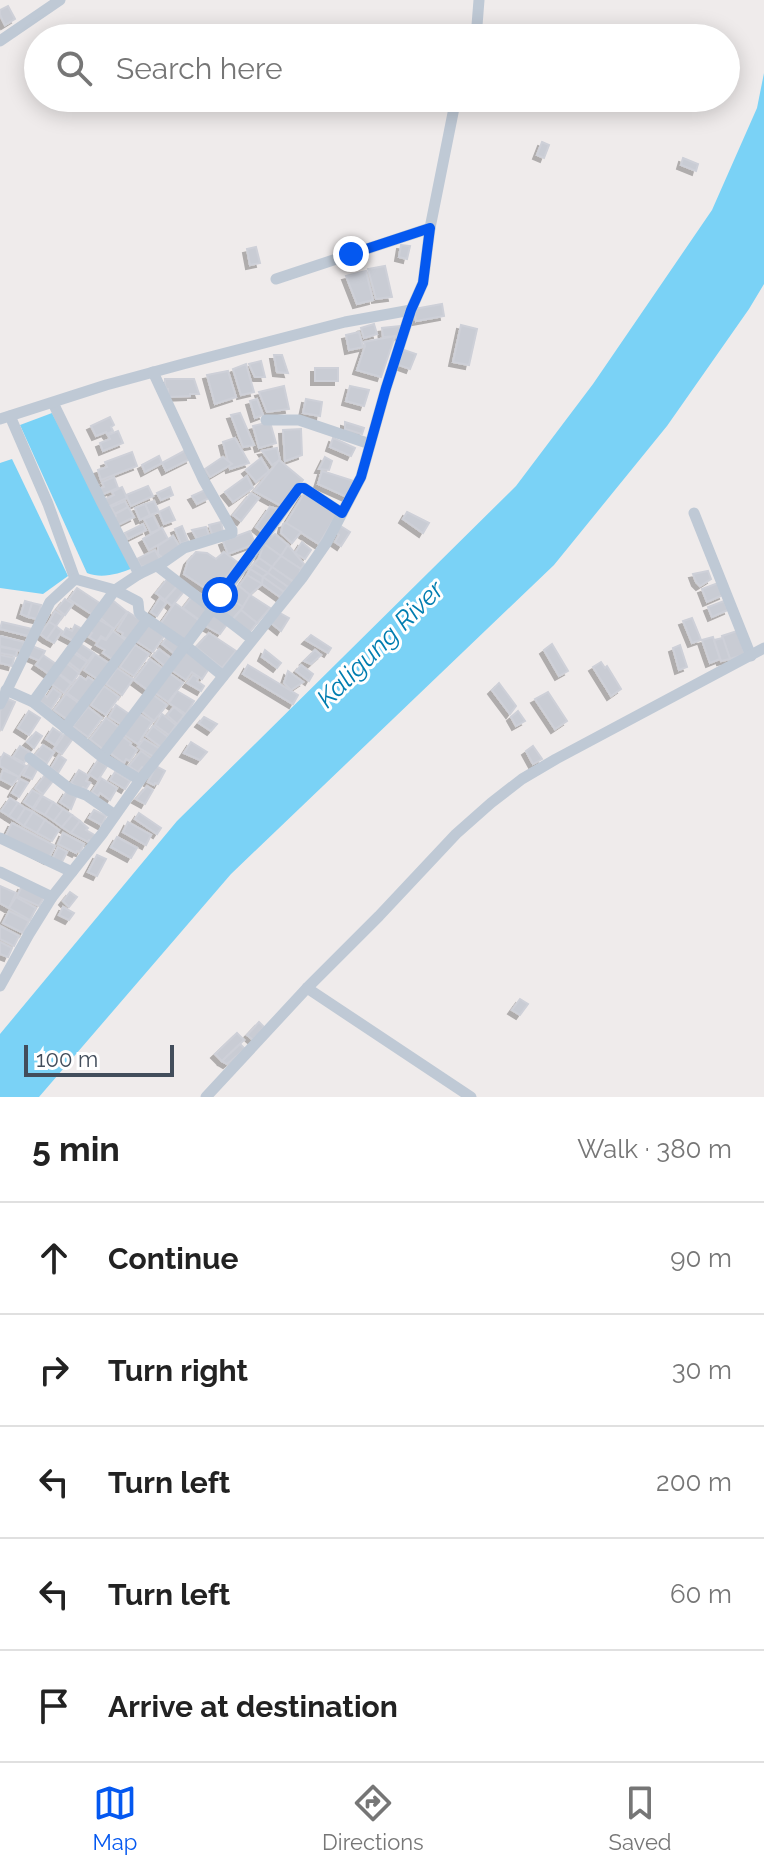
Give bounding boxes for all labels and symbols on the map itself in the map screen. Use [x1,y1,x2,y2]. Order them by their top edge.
route end [333,236,369,272]
water label: Kaligung River [310,574,450,714]
route start [202,577,238,613]
scale bar [24,1041,174,1077]

